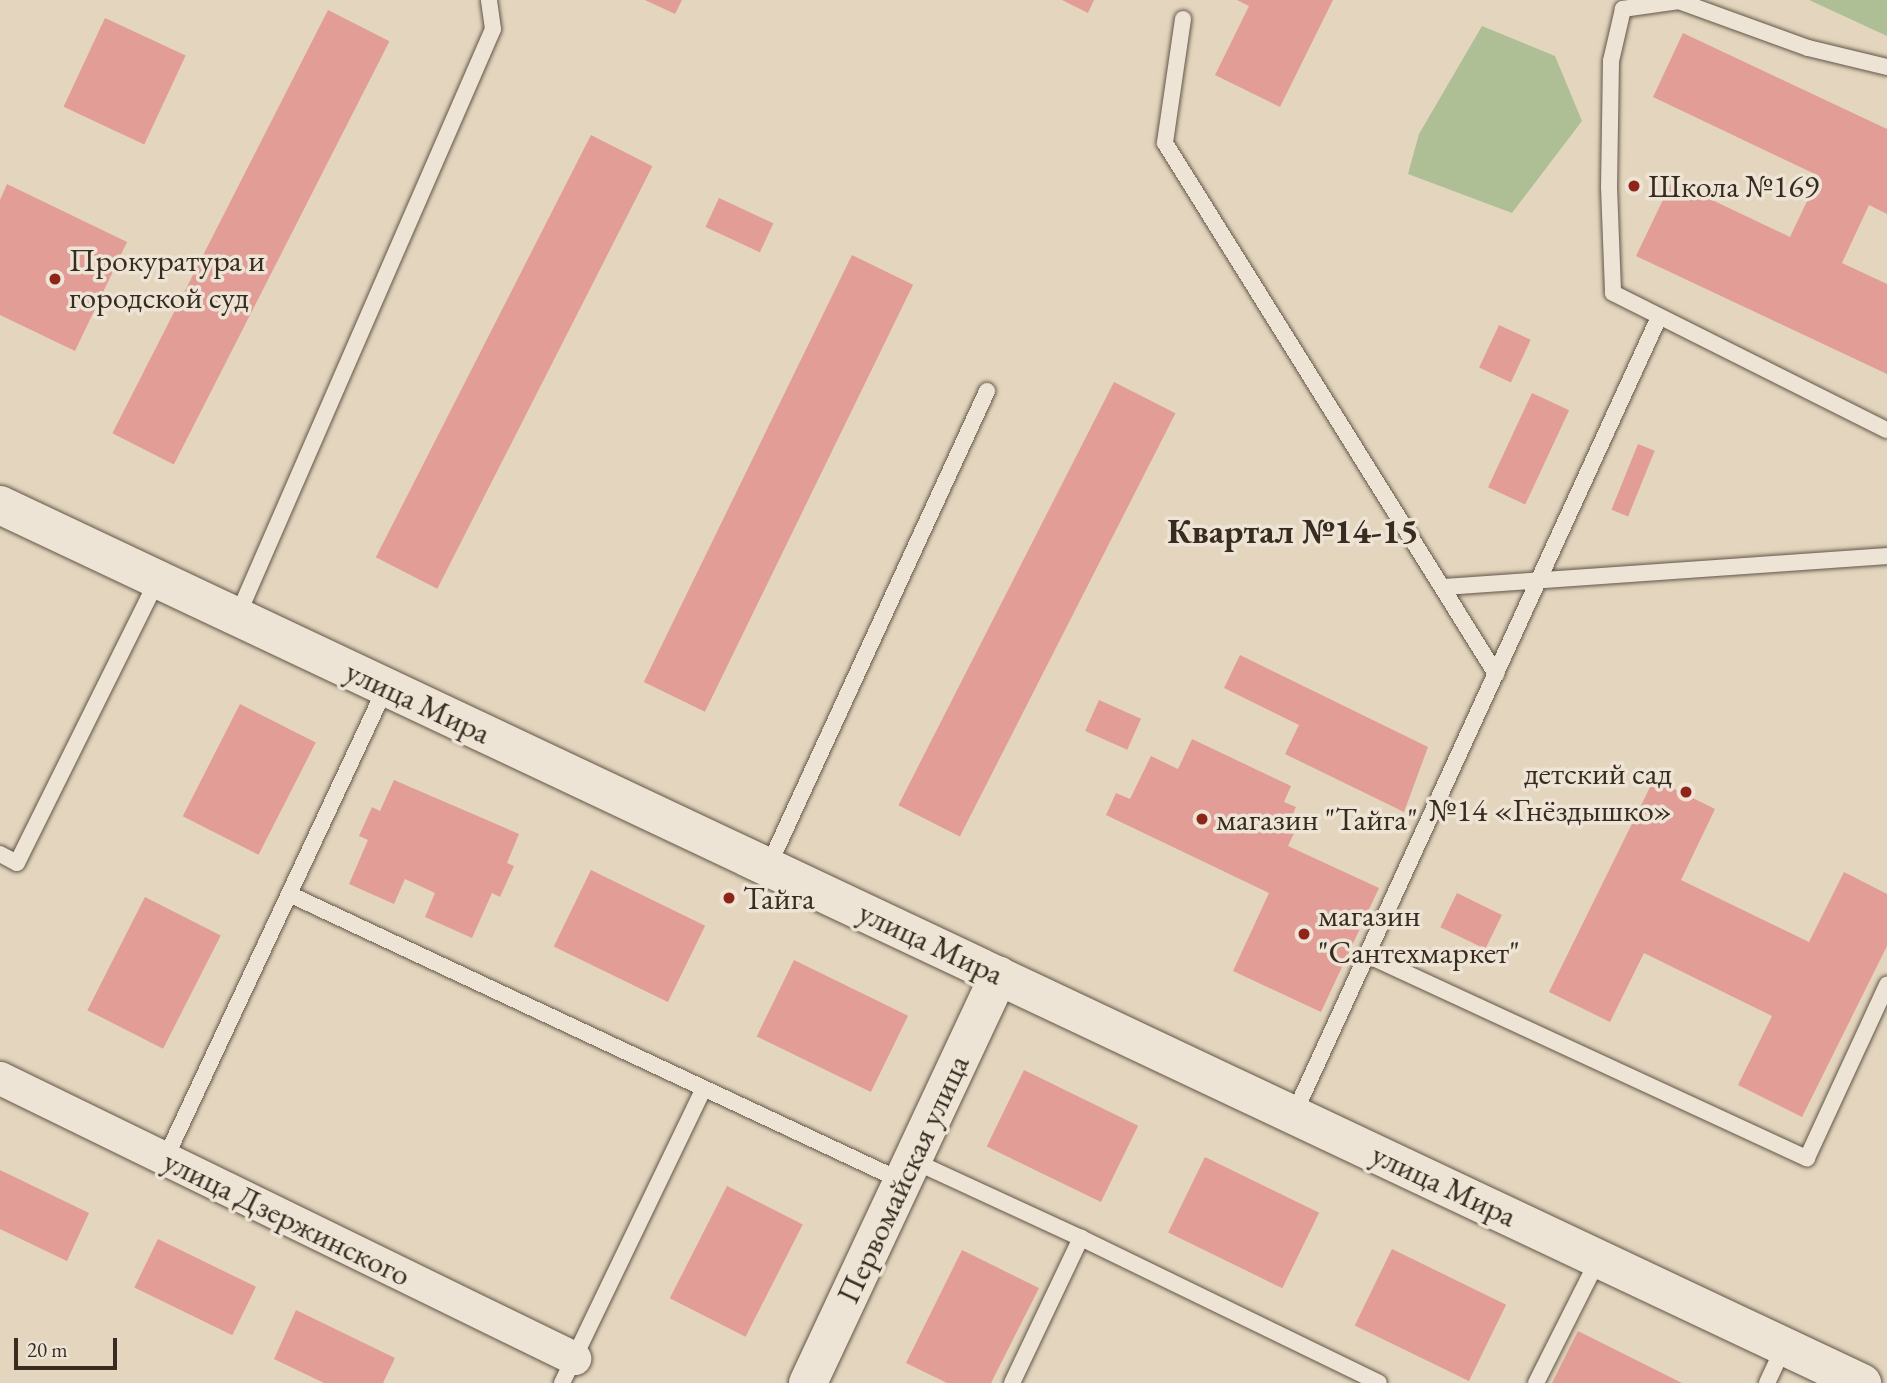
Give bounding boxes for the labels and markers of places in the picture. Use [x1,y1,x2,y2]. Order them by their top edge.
place label: Школа №169 [1648,167,1819,205]
marker: Школа №169 [1626,178,1642,194]
place label: Прокуратура и городской суд [69,242,265,317]
marker: Прокуратура и городской суд [47,271,63,287]
place label: детский сад №14 «Гнёздышко» [1429,755,1672,830]
marker: детский сад №14 «Гнёздышко» [1678,784,1694,800]
place label: магазин "Тайга" [1216,800,1418,838]
marker: магазин "Тайга" [1194,811,1210,827]
place label: Тайга [743,879,815,917]
marker: Тайга [721,890,737,906]
place label: магазин "Сантехмаркет" [1318,897,1520,972]
marker: магазин "Сантехмаркет" [1296,926,1312,942]

